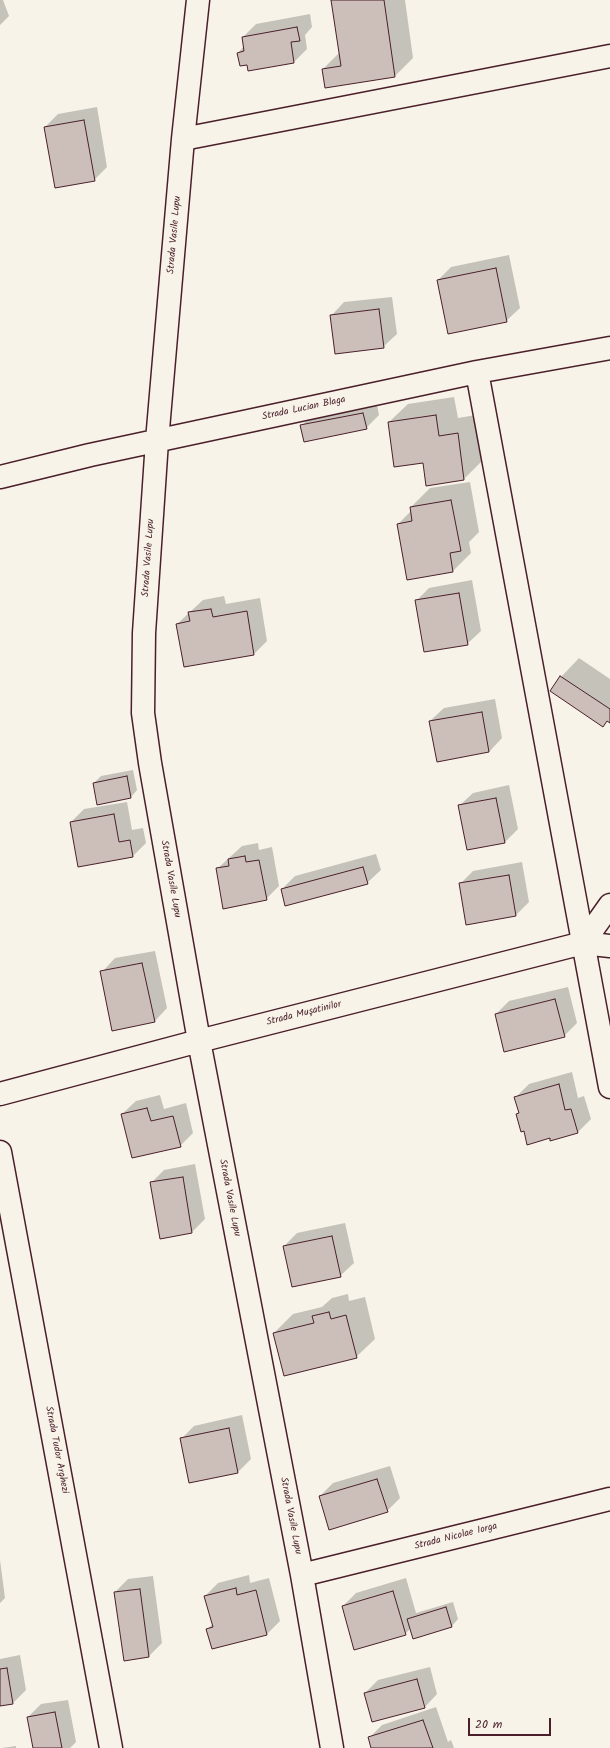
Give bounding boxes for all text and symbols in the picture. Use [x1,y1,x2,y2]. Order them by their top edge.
street label: Strada Vasile Lupu [166,195,184,275]
street label: Strada Lucian Blaga [261,394,347,424]
street label: Strada Vasile Lupu [140,519,158,597]
street label: Strada Vasile Lupu [157,839,183,919]
street label: Strada Muşatinilor [265,999,343,1029]
street label: Strada Vasile Lupu [216,1158,242,1238]
street label: Strada Tudor Arghezi [42,1405,70,1495]
street label: Strada Vasile Lupu [277,1476,303,1556]
street label: Strada Nicolae Iorga [413,1521,499,1553]
scale bar [470,1710,553,1736]
text: 20 m [475,1715,502,1734]

